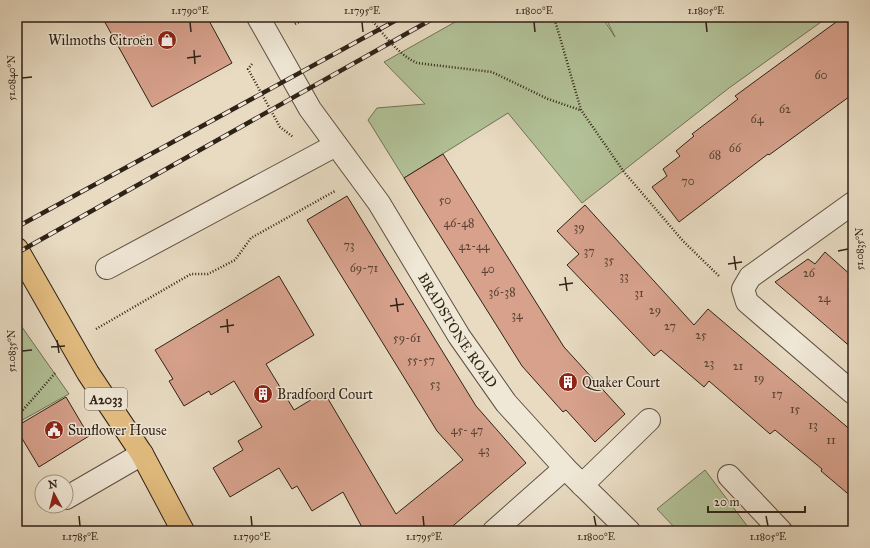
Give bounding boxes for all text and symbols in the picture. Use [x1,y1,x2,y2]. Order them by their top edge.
text: 1.1790°E [171,5,209,17]
text: 1.1795°E [344,5,380,17]
text: 1.1800°E [515,5,553,17]
text: 1.1805°E [688,5,724,17]
shop icon: Wilmoths Citroën [156,29,178,51]
place label: Wilmoths Citroën [48,32,153,49]
text: 51.0840°N [6,55,18,101]
house number: 60 [814,68,828,82]
house number: 62 [779,102,791,116]
house number: 64 [751,112,764,126]
house number: 66 [729,141,742,155]
house number: 68 [709,148,721,162]
house number: 70 [681,174,695,188]
house number: 50 [439,193,451,207]
house number: 46-48 [444,216,474,230]
house number: 39 [573,220,585,234]
text: 51.0835°N [854,227,866,270]
house number: 73 [343,238,355,252]
house number: 42-44 [459,239,490,253]
house number: 37 [583,244,595,258]
house number: 35 [604,253,615,267]
house number: 69-71 [350,261,379,275]
house number: 40 [481,262,495,276]
house number: 26 [803,266,816,280]
house number: 33 [619,269,629,283]
street label: BRADSTONE ROAD [414,270,501,391]
house number: 36-38 [488,285,516,299]
house number: 31 [634,286,644,300]
house number: 24 [818,291,831,305]
house number: 29 [649,303,661,317]
house number: 34 [511,308,523,322]
house number: 27 [664,319,676,333]
house number: 25 [695,328,707,342]
text: 51.0835°N [6,329,18,372]
house number: 59-61 [393,331,421,345]
house number: 55-57 [407,353,435,367]
house number: 23 [704,356,715,370]
house number: 21 [733,359,744,373]
building icon: Quaker Court [557,371,579,393]
house number: 19 [753,371,765,385]
place label: Quaker Court [582,374,660,391]
house number: 53 [430,377,440,391]
building icon: Bradfoord Court [252,383,274,405]
place label: Bradfoord Court [277,386,373,403]
house number: 17 [771,387,783,401]
road number: A2033 [85,388,127,410]
house number: 15 [790,402,801,416]
house number: 13 [808,418,818,432]
public building icon: Sunflower House [43,419,65,441]
place label: Sunflower House [68,422,167,439]
house number: 45- 47 [451,423,483,437]
house number: 11 [826,433,836,447]
house number: 43 [478,443,490,457]
north arrow [34,474,74,514]
text: N [47,477,59,492]
scale bar [708,488,805,514]
text: 20 m [714,495,740,509]
text: 1.1785°E [62,531,98,543]
text: 1.1790°E [233,531,271,543]
text: 1.1795°E [406,531,442,543]
text: 1.1800°E [577,531,615,543]
text: 1.1805°E [750,531,786,543]

